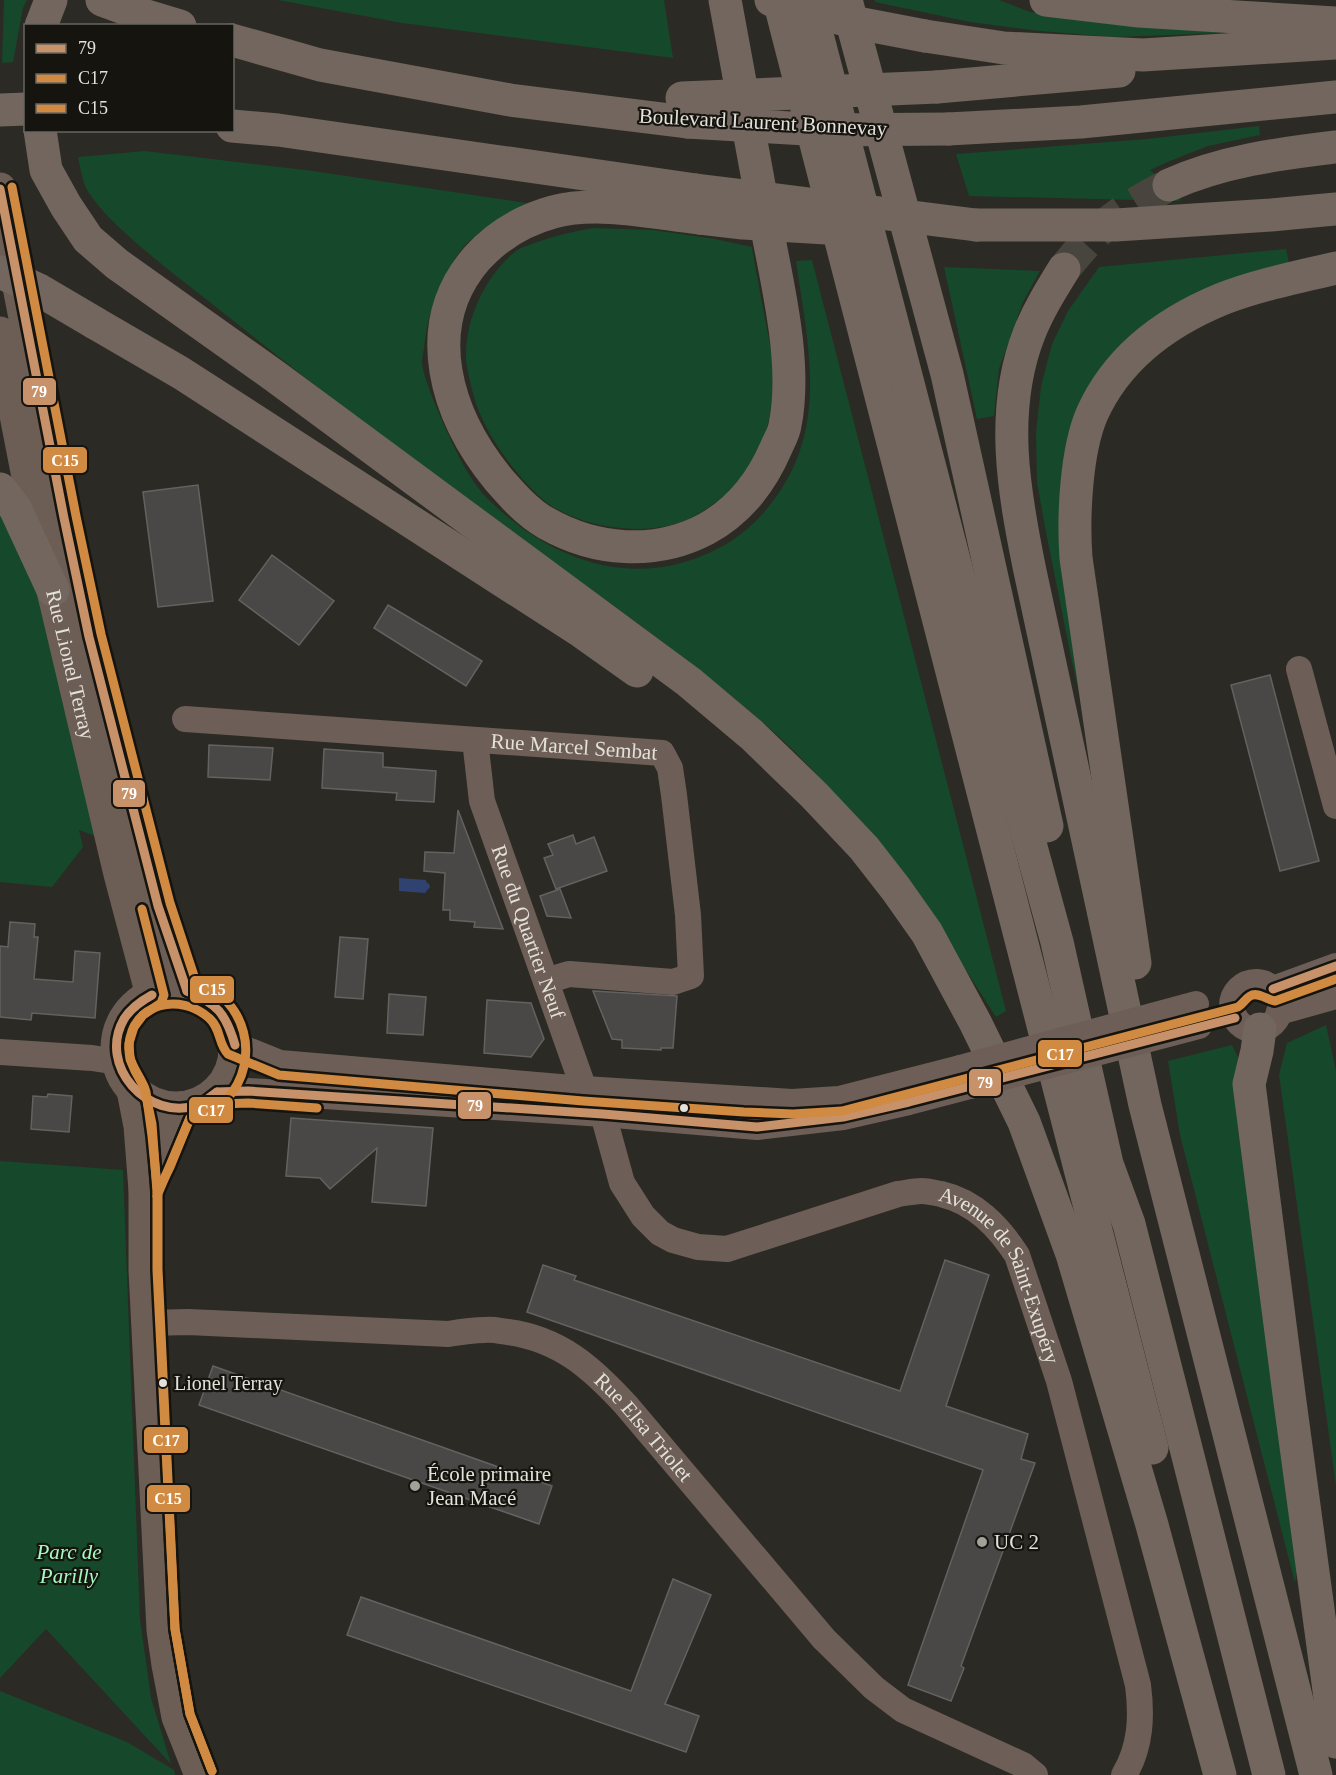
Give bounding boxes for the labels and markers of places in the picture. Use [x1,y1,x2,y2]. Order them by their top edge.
unlabelled marker [678,1102,690,1114]
place label: Lionel Terray [174,1372,283,1395]
marker: Lionel Terray [157,1377,169,1389]
place label: École primaire Jean Macé [427,1462,551,1510]
marker: École primaire Jean Macé [408,1479,422,1493]
place label: UC 2 [994,1530,1039,1554]
marker: UC 2 [975,1535,989,1549]

